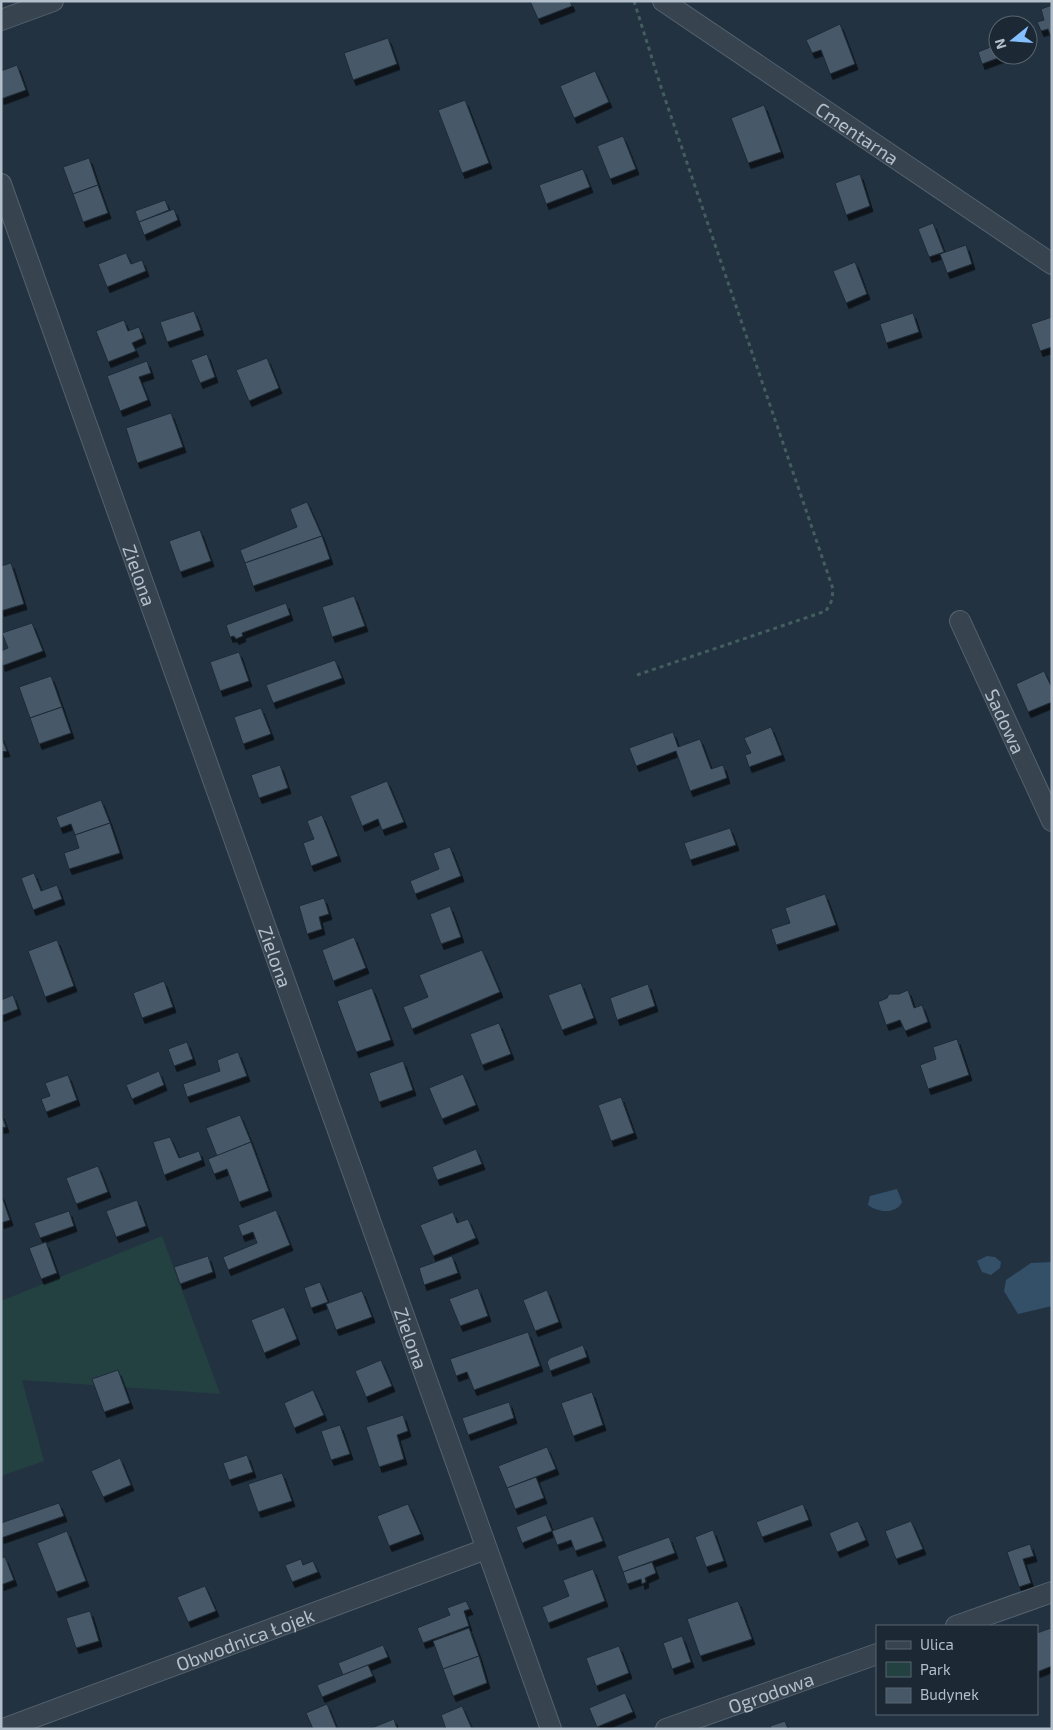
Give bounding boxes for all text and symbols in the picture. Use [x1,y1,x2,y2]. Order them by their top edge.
north arrow [988,15,1038,65]
text: N [990,37,1010,51]
street label: Cmentarna [812,96,904,169]
street label: Zielona [119,541,162,609]
street label: Sadowa [981,685,1031,757]
street label: Zielona [255,923,298,990]
street label: Zielona [390,1304,433,1372]
street label: Obwodnica Łojek [172,1603,317,1675]
legend [876,1625,1038,1715]
text: Ulica [920,1635,954,1653]
text: Park [920,1660,951,1678]
street label: Ogrodowa [725,1666,816,1718]
text: Budynek [920,1685,979,1703]

